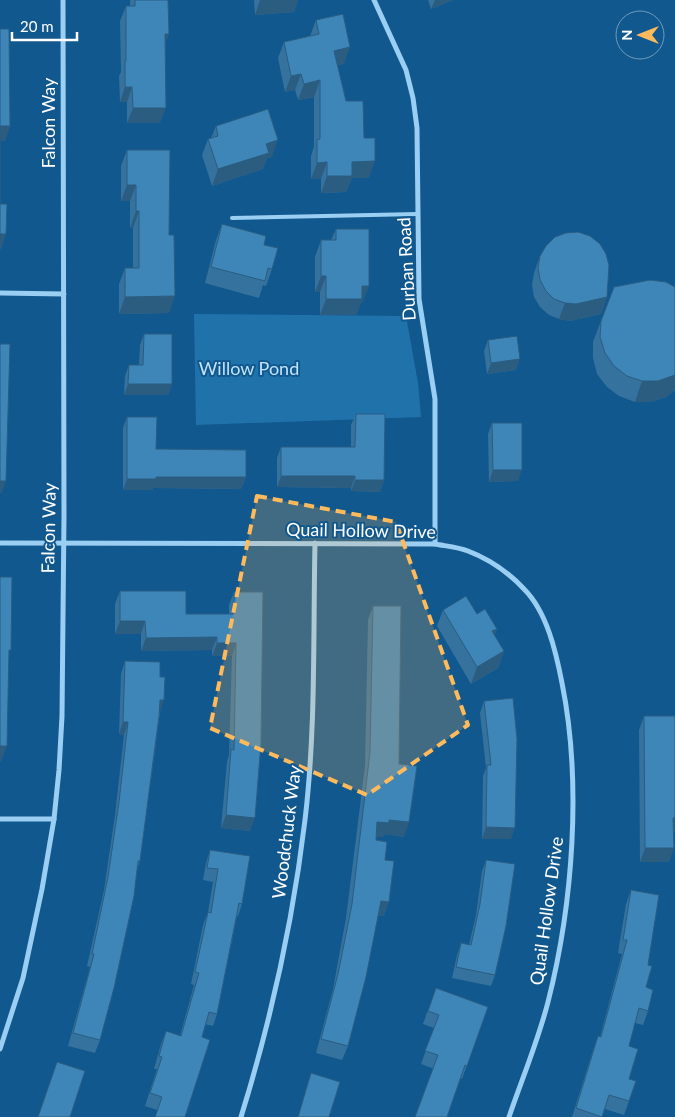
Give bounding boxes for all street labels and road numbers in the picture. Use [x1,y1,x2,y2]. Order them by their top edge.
street label: Falcon Way [37,77,59,168]
street label: Durban Road [392,217,420,321]
street label: Falcon Way [36,482,60,574]
street label: Quail Hollow Drive [286,518,436,542]
street label: Woodchuck Way [267,763,305,900]
street label: Quail Hollow Drive [525,835,567,987]

